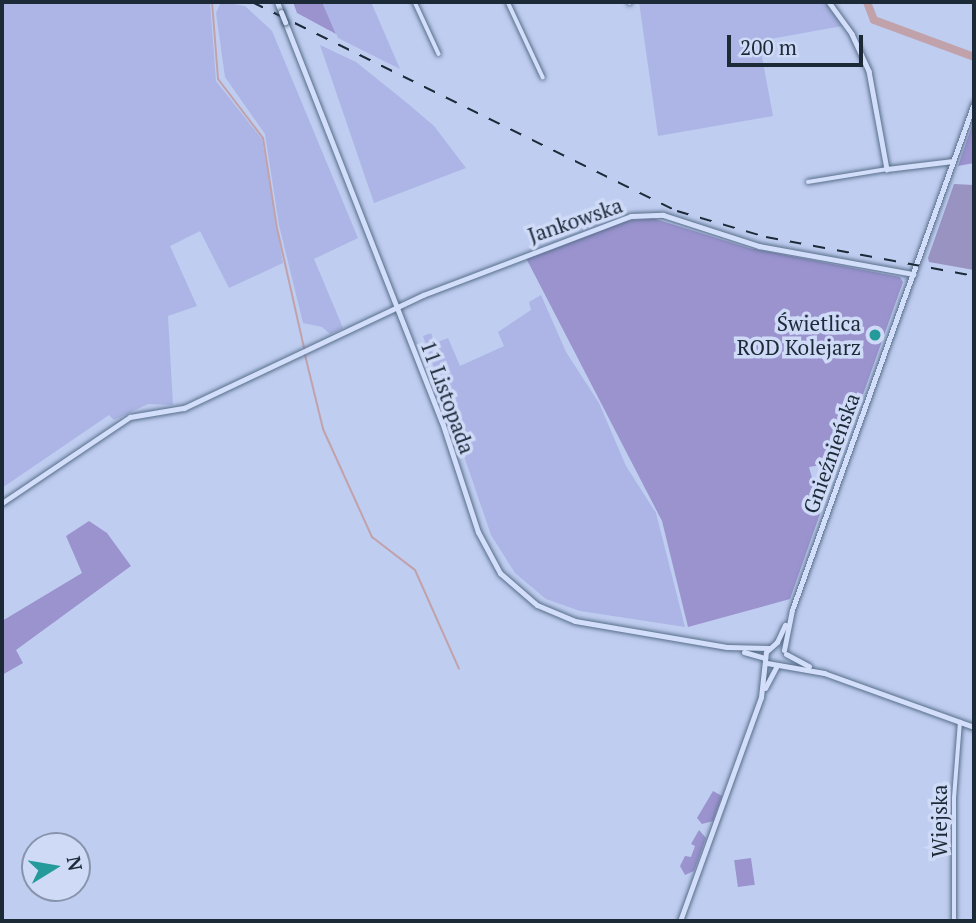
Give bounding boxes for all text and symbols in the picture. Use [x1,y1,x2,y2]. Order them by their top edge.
scale bar [731,21,867,65]
text: 200 m [740,33,797,61]
street label: Jankowska [525,192,625,248]
place label: Świetlica ROD Kolejarz [737,310,861,360]
marker: Świetlica ROD Kolejarz [867,327,883,343]
street label: 11 Listopada [416,337,480,457]
street label: Gnieźnieńska [798,389,864,517]
street label: Wiejska [926,784,952,858]
north arrow [21,832,91,902]
text: N [61,854,89,873]

